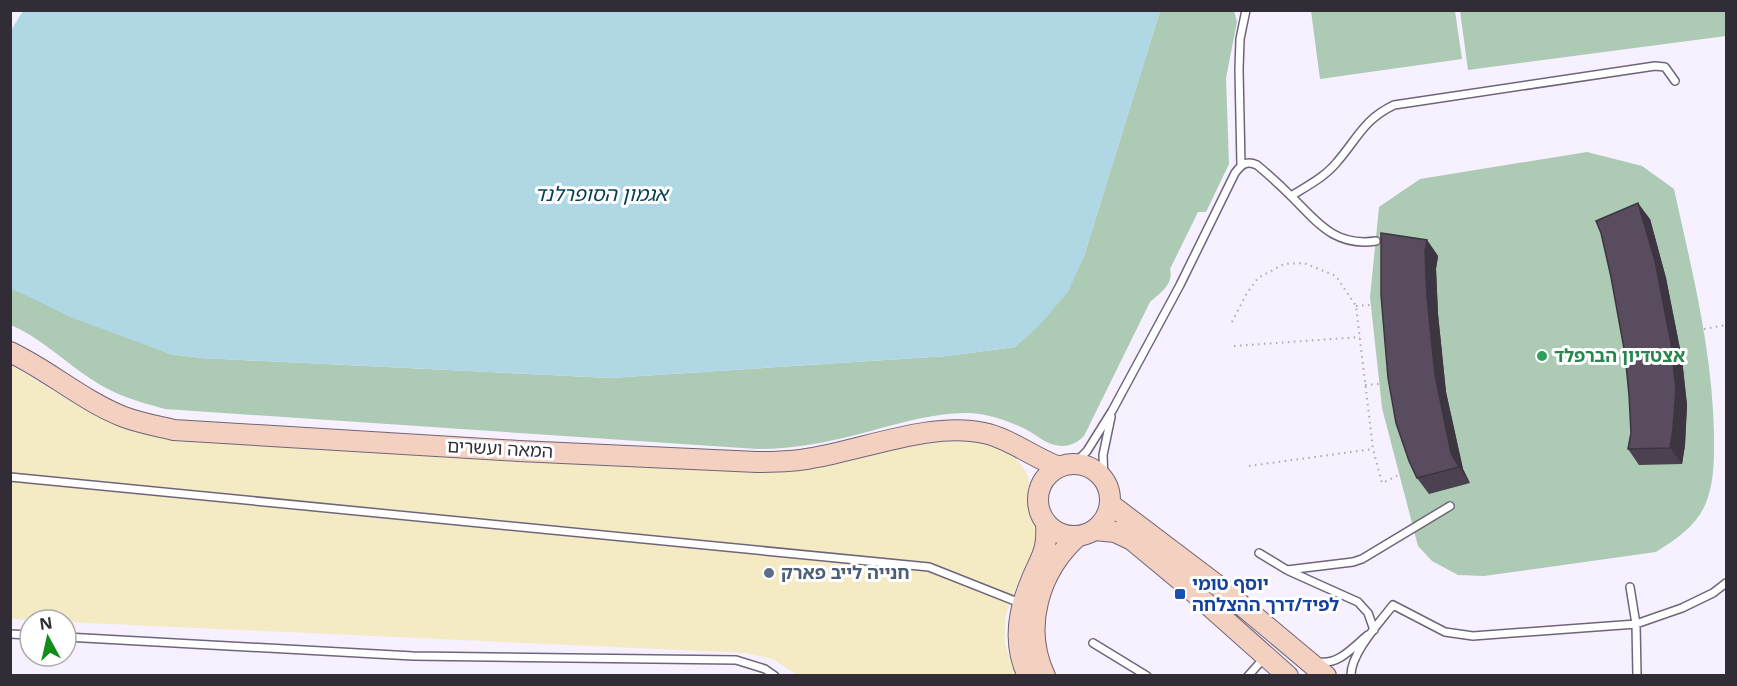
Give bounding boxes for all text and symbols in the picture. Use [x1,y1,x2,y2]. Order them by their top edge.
water label: אגמון הסופרלנד [534,180,670,207]
place label: אצטדיון הברפלד [1554,343,1685,367]
marker: אצטדיון הברפלד [1535,349,1549,363]
street label: המאה ועשרים [446,433,554,463]
place label: חנייה לייב פארק [781,560,910,584]
marker: חנייה לייב פארק [762,566,776,580]
place label: יוסף טומי לפיד/דרך ההצלחה [1192,571,1339,616]
marker: יוסף טומי לפיד/דרך ההצלחה [1173,587,1187,601]
north arrow [18,608,78,668]
text: N [38,611,54,635]

